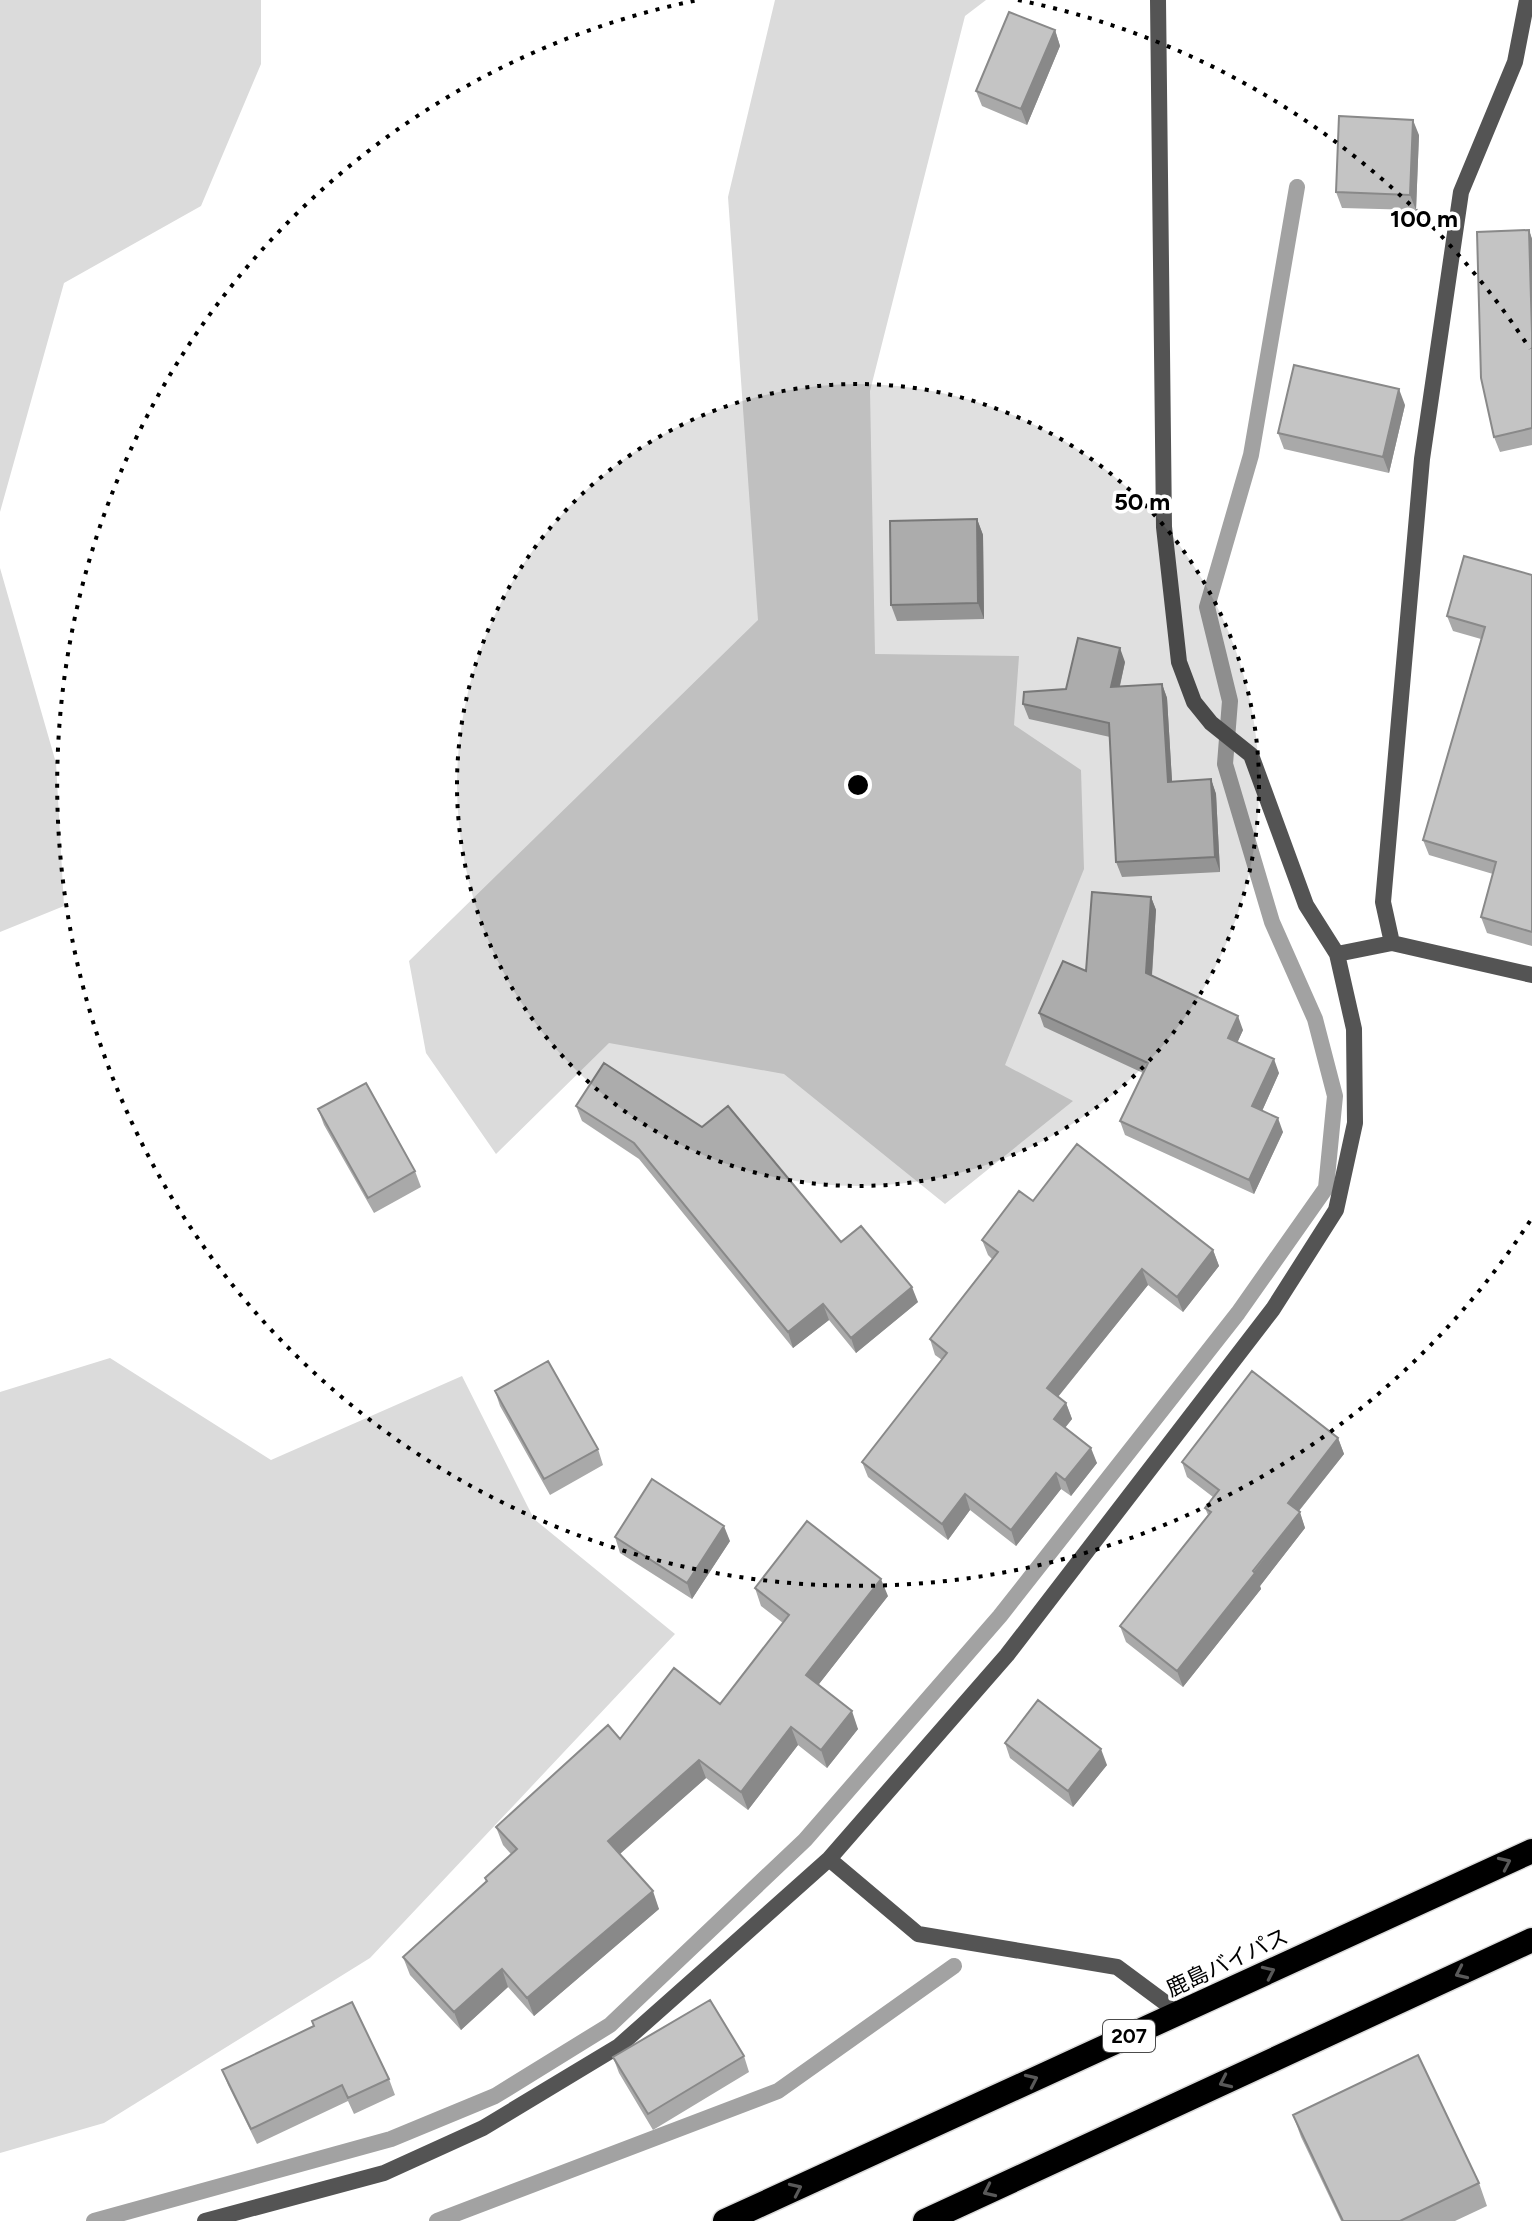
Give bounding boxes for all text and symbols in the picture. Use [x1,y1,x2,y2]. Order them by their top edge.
text: 100 m [1390,204,1458,233]
text: 50 m [1114,487,1170,516]
centre of rings [844,771,872,799]
one-way arrow [1497,1857,1511,1873]
street label: 鹿島バイパス [1162,1922,1293,2002]
one-way arrow [1455,1963,1470,1979]
one-way arrow [1260,1966,1275,1982]
road number: 207 [1103,2020,1155,2052]
one-way arrow [1219,2072,1234,2088]
one-way arrow [1024,2074,1038,2090]
one-way arrow [983,2181,998,2197]
one-way arrow [788,2182,802,2198]

